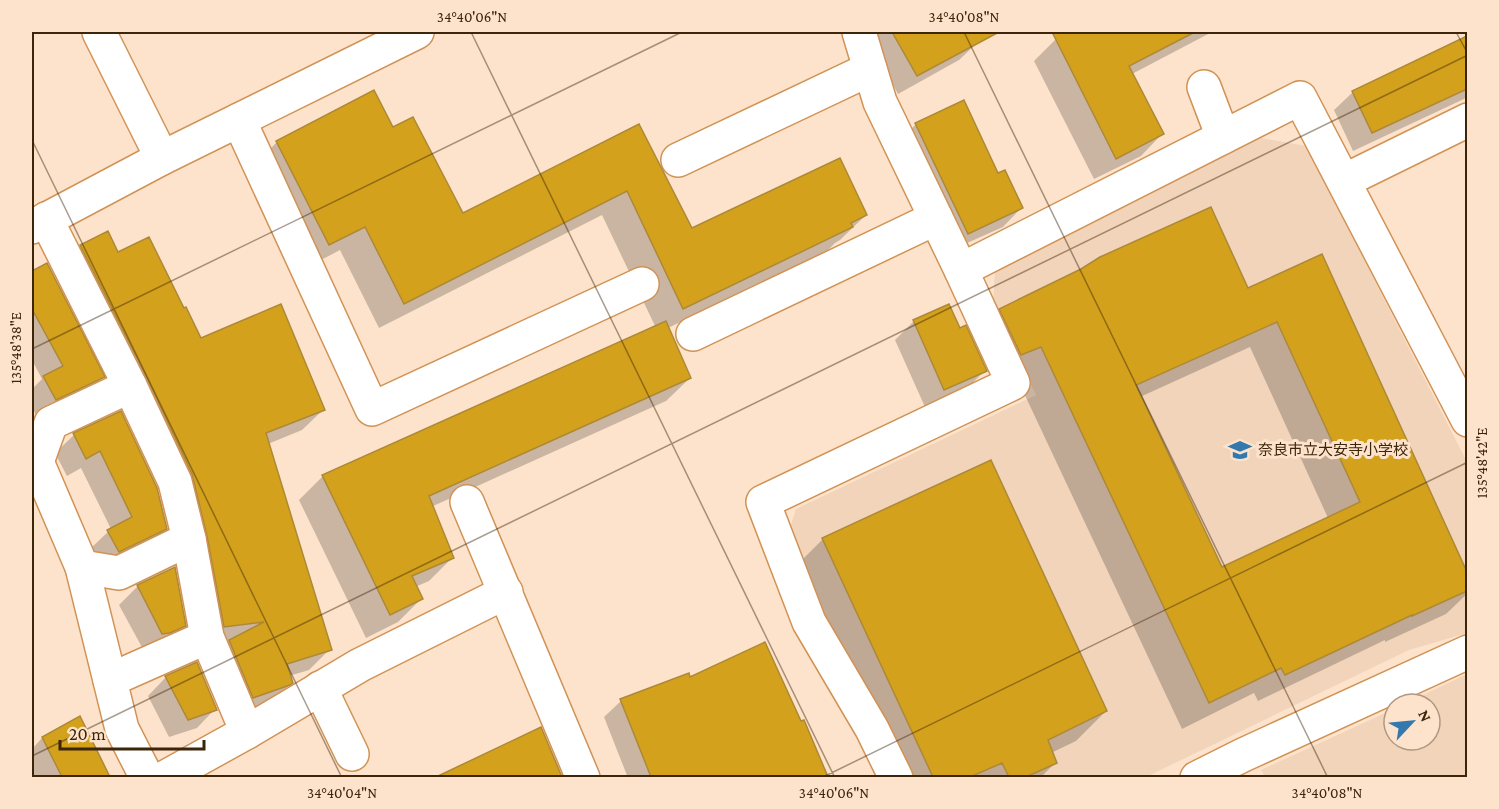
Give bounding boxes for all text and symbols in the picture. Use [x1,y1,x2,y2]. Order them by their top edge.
text: 34°40'06"N [437,9,507,25]
text: 34°40'08"N [929,9,1000,25]
text: 135°48'38"E [8,312,24,384]
text: 135°48'42"E [1474,428,1490,498]
school or university icon: 奈良市立大安寺小学校 [1227,437,1253,463]
place label: 奈良市立大安寺小学校 [1258,442,1408,458]
north arrow [1382,692,1442,752]
text: N [1415,707,1435,724]
scale bar [60,713,204,751]
text: 20 m [69,724,106,744]
text: 34°40'04"N [307,785,377,801]
text: 34°40'06"N [799,785,869,801]
text: 34°40'08"N [1292,785,1363,801]

